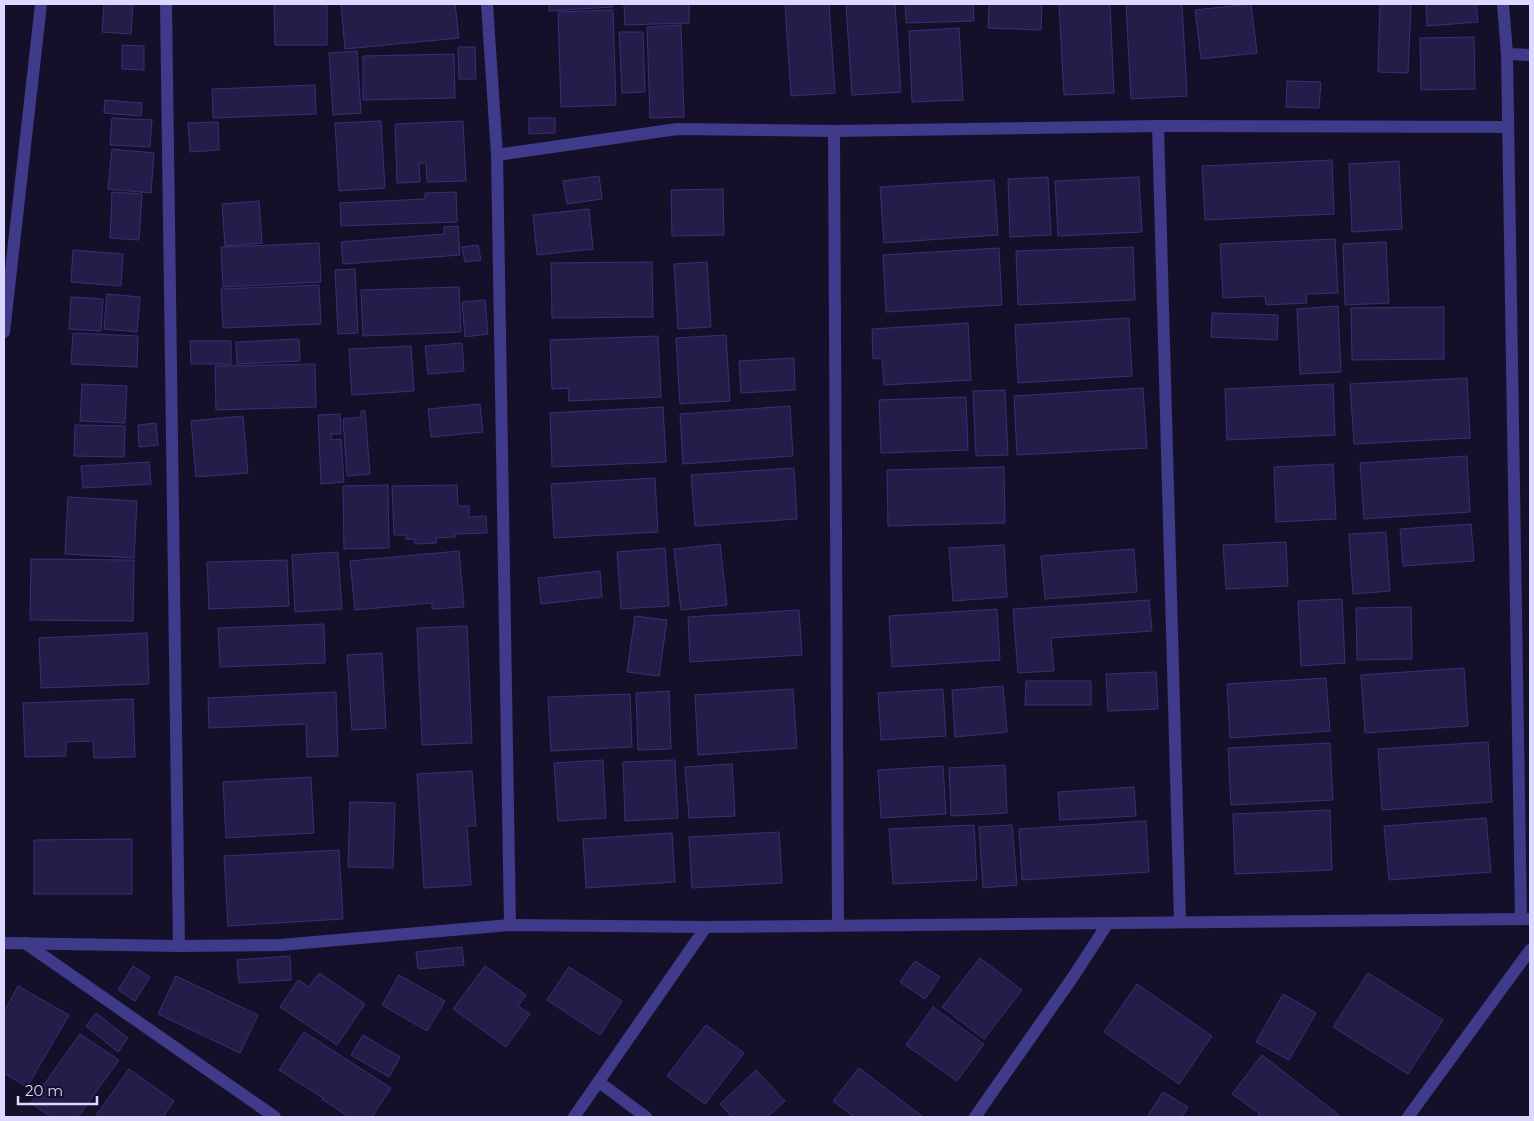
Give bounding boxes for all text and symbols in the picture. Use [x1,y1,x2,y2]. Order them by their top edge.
scale bar [18,1074,96,1106]
text: 20 m [25,1081,63,1100]

